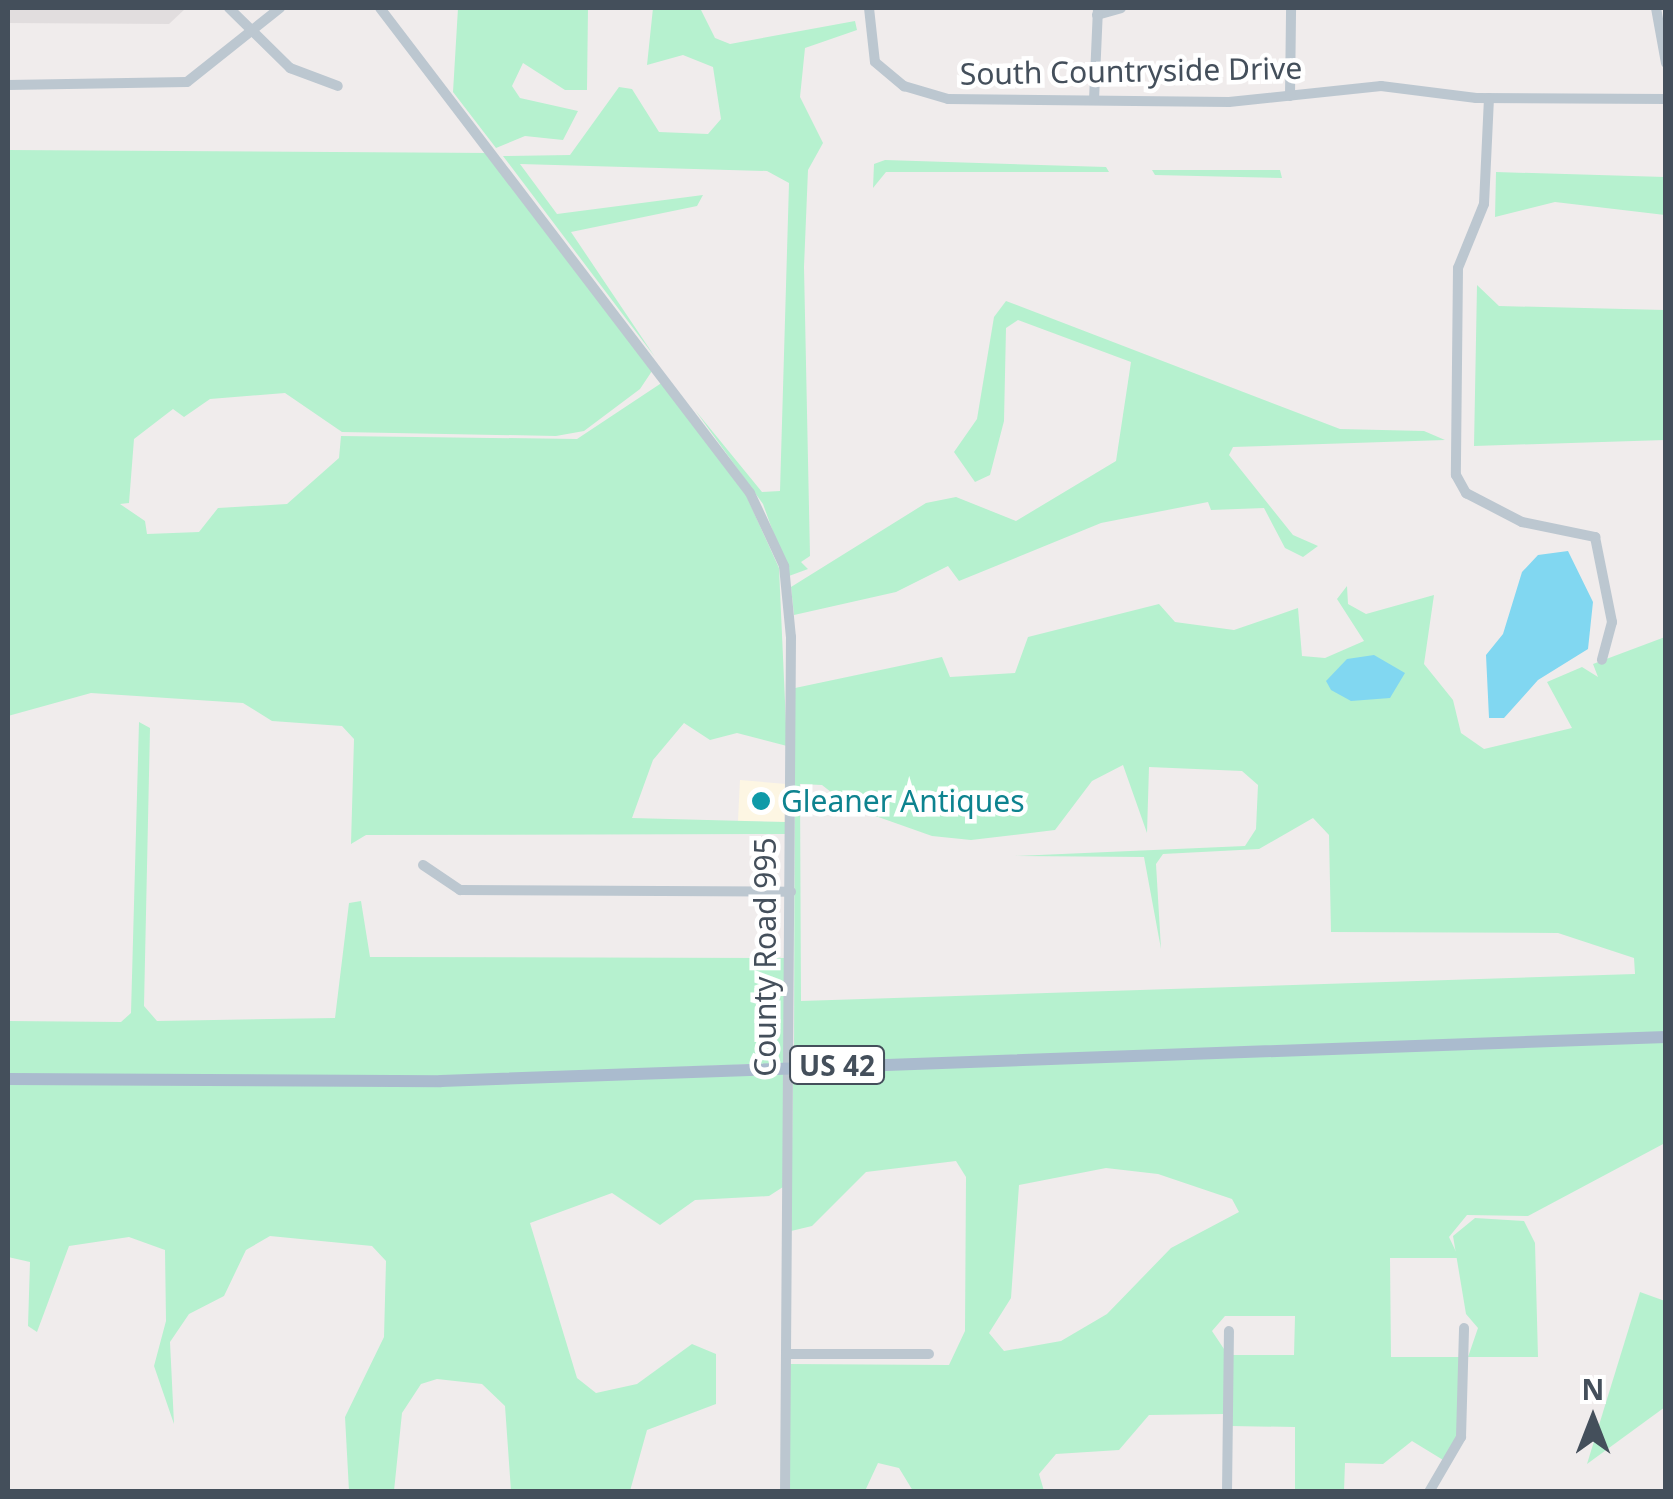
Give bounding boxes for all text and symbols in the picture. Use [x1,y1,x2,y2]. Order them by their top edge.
street label: South Countryside Drive [959,50,1303,92]
place label: Gleaner Antiques [781,783,1025,819]
marker: Gleaner Antiques [750,790,772,812]
street label: County Road 995 [747,837,783,1077]
road number: US 42 [787,1042,887,1088]
north arrow [1543,1369,1643,1469]
text: N [1582,1370,1604,1408]

